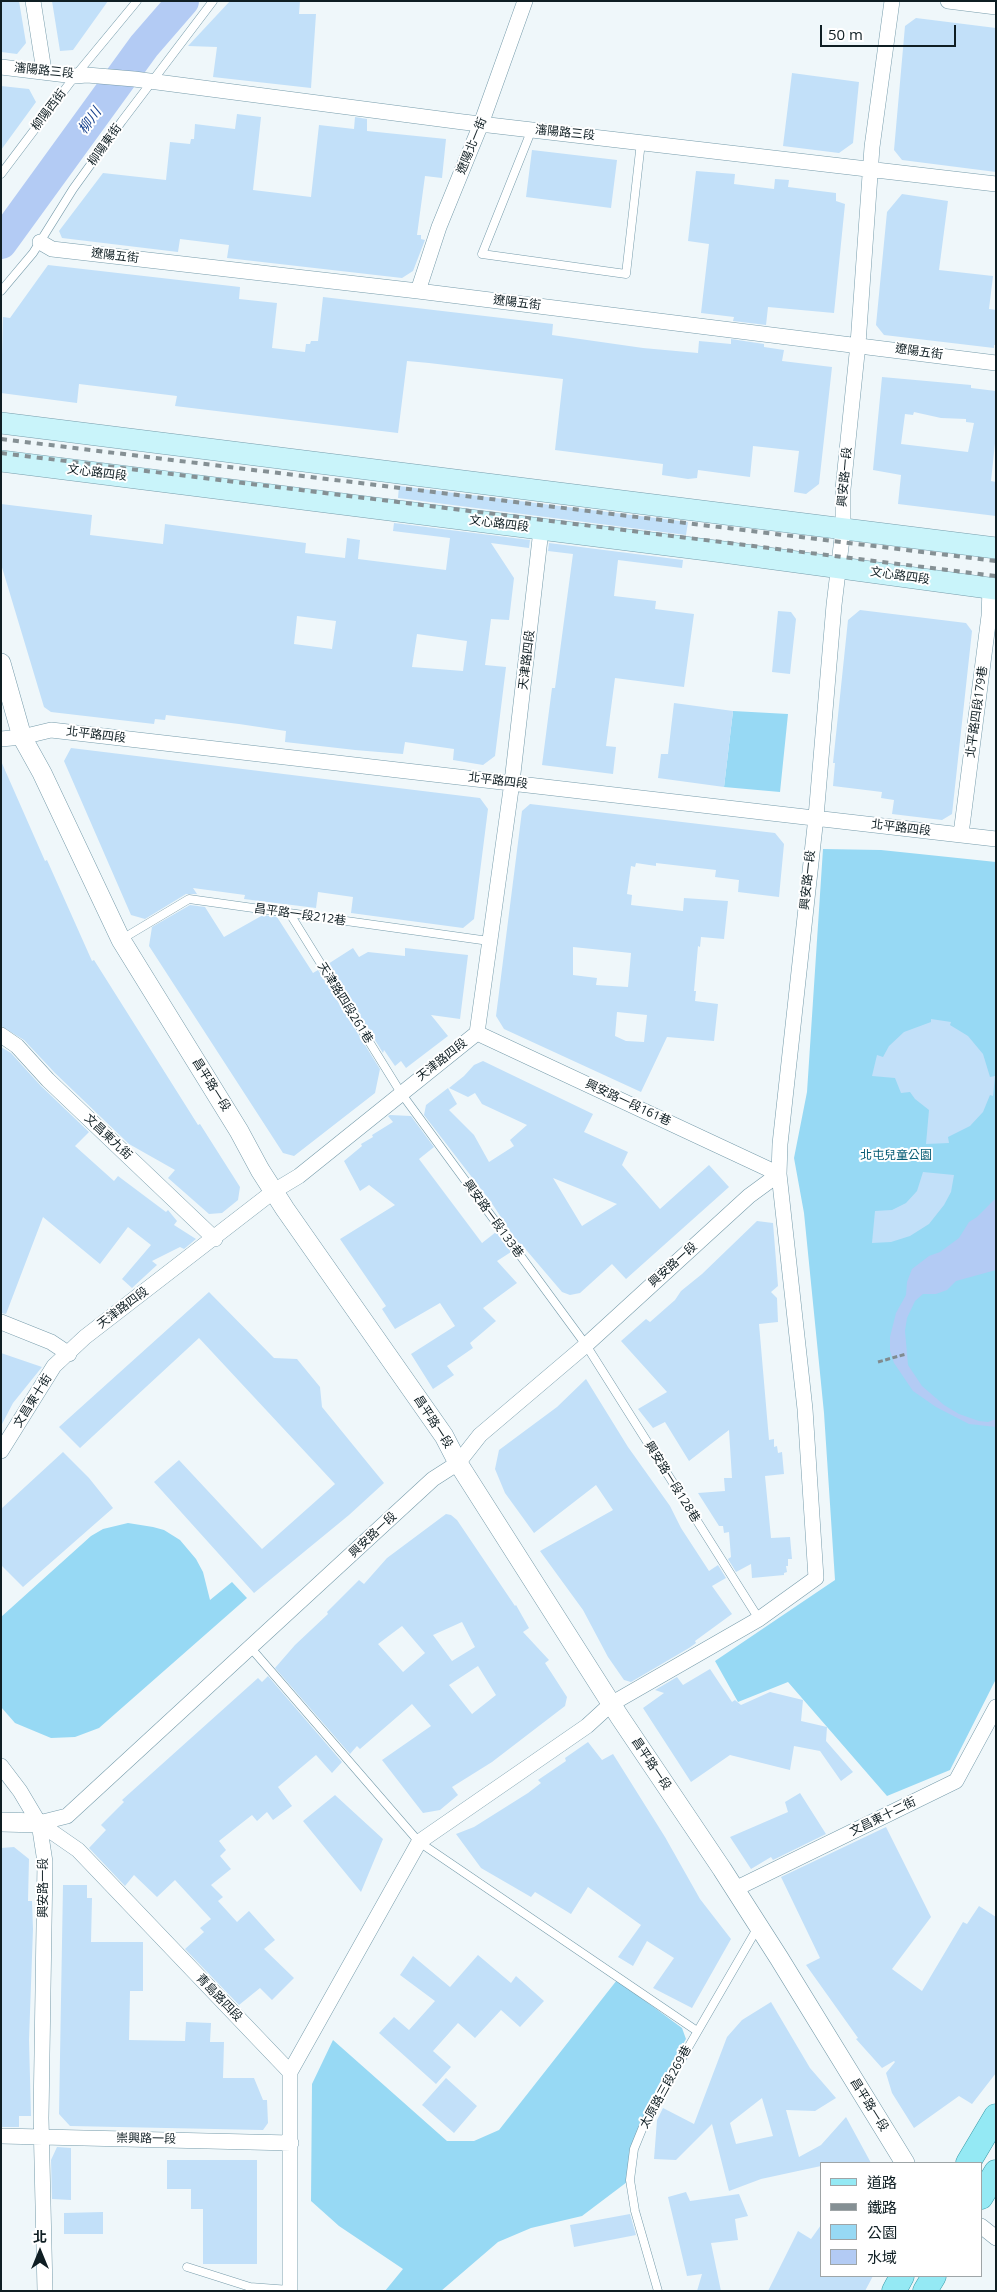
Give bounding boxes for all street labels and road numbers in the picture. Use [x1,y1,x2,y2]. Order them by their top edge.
street label: 瀋陽路三段 [13,61,75,81]
street label: 柳陽西街 [29,86,69,134]
street label: 遼陽北一街 [454,115,490,177]
street label: 柳陽東街 [85,121,125,169]
street label: 瀋陽路三段 [534,123,596,143]
street label: 遼陽五街 [90,246,140,266]
street label: 遼陽五街 [492,293,542,313]
street label: 遼陽五街 [894,342,944,362]
street label: 興安路一段 [835,446,855,508]
street label: 文心路四段 [66,462,128,484]
street label: 文心路四段 [468,513,530,535]
street label: 文心路四段 [869,565,931,587]
street label: 天津路四段 [516,629,538,691]
street label: 北平路四段179巷 [963,665,991,759]
street label: 北平路四段 [65,724,127,746]
street label: 北平路四段 [467,770,529,792]
street label: 北平路四段 [870,817,932,839]
street label: 興安路一段 [798,849,818,911]
street label: 昌平路一段212巷 [253,901,347,929]
street label: 天津路四段261巷 [314,960,376,1046]
street label: 天津路四段 [414,1036,470,1084]
street label: 昌平路一段 [189,1056,233,1114]
street label: 興安路一段161巷 [583,1077,673,1129]
street label: 文昌東九街 [81,1111,135,1163]
street label: 興安路一段133巷 [460,1177,526,1261]
street label: 興安路一段 [646,1240,700,1290]
street label: 天津路四段 [95,1284,151,1332]
street label: 文昌東十街 [11,1372,55,1430]
street label: 昌平路一段 [411,1393,455,1451]
street label: 興安路一段128巷 [641,1439,703,1525]
street label: 興安路一段 [346,1509,400,1561]
street label: 昌平路一段 [628,1735,674,1793]
street label: 文昌東十二街 [847,1795,919,1839]
street label: 興安路一段 [37,1858,51,1918]
street label: 青島路四段 [193,1971,245,2025]
street label: 太原路三段269巷 [637,2043,695,2131]
street label: 昌平路一段 [847,2076,891,2134]
street label: 崇興路一段 [116,2131,176,2147]

